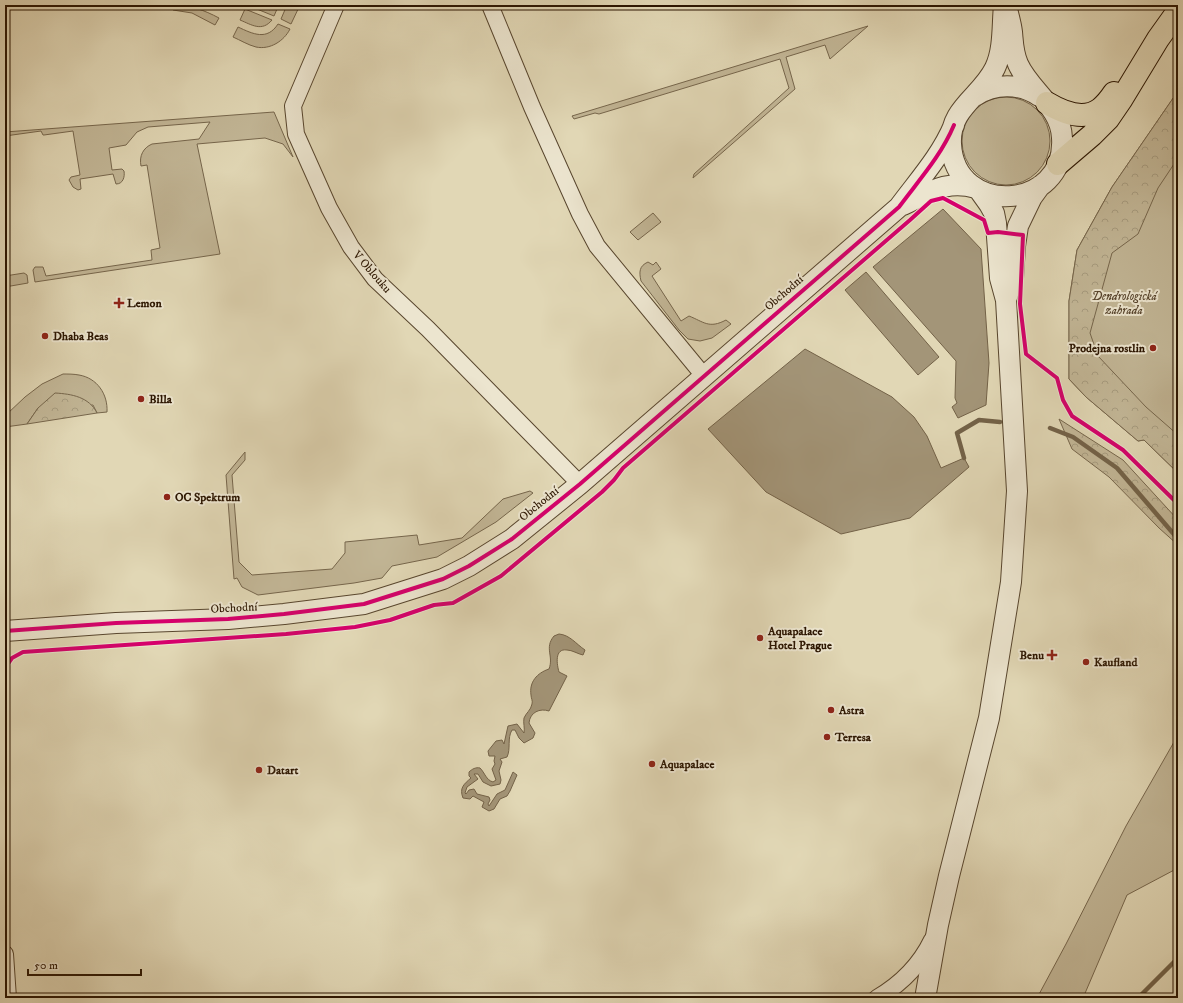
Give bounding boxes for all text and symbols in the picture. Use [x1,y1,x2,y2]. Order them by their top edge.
street label: V Oblouku [349,247,395,296]
street label: Obchodní [761,271,807,314]
park label: Dendrologická zahrada [1091,289,1158,318]
place label: Lemon [127,296,162,311]
marker: Lemon [114,298,124,308]
place label: Dhaba Beas [53,329,108,344]
marker: Dhaba Beas [40,331,50,341]
place label: Prodejna rostlin [1069,341,1146,356]
marker: Prodejna rostlin [1148,343,1158,353]
place label: Billa [149,392,173,407]
marker: Billa [136,394,146,404]
street label: Obchodní [516,483,563,525]
place label: OC Spektrum [175,490,240,505]
marker: OC Spektrum [162,492,172,502]
street label: Obchodní [210,599,259,617]
place label: Aquapalace Hotel Prague [767,624,832,653]
marker: Aquapalace Hotel Prague [755,633,765,643]
place label: Benu [1019,648,1044,663]
marker: Benu [1047,650,1057,660]
place label: Kaufland [1094,655,1138,670]
marker: Kaufland [1081,657,1091,667]
place label: Astra [838,703,865,718]
marker: Astra [826,705,836,715]
place label: Terresa [834,730,872,745]
marker: Terresa [822,732,832,742]
place label: Aquapalace [659,757,714,772]
marker: Aquapalace [647,759,657,769]
place label: Datart [267,763,298,778]
marker: Datart [254,765,264,775]
scale bar [28,951,141,977]
text: 50 m [34,958,58,973]

